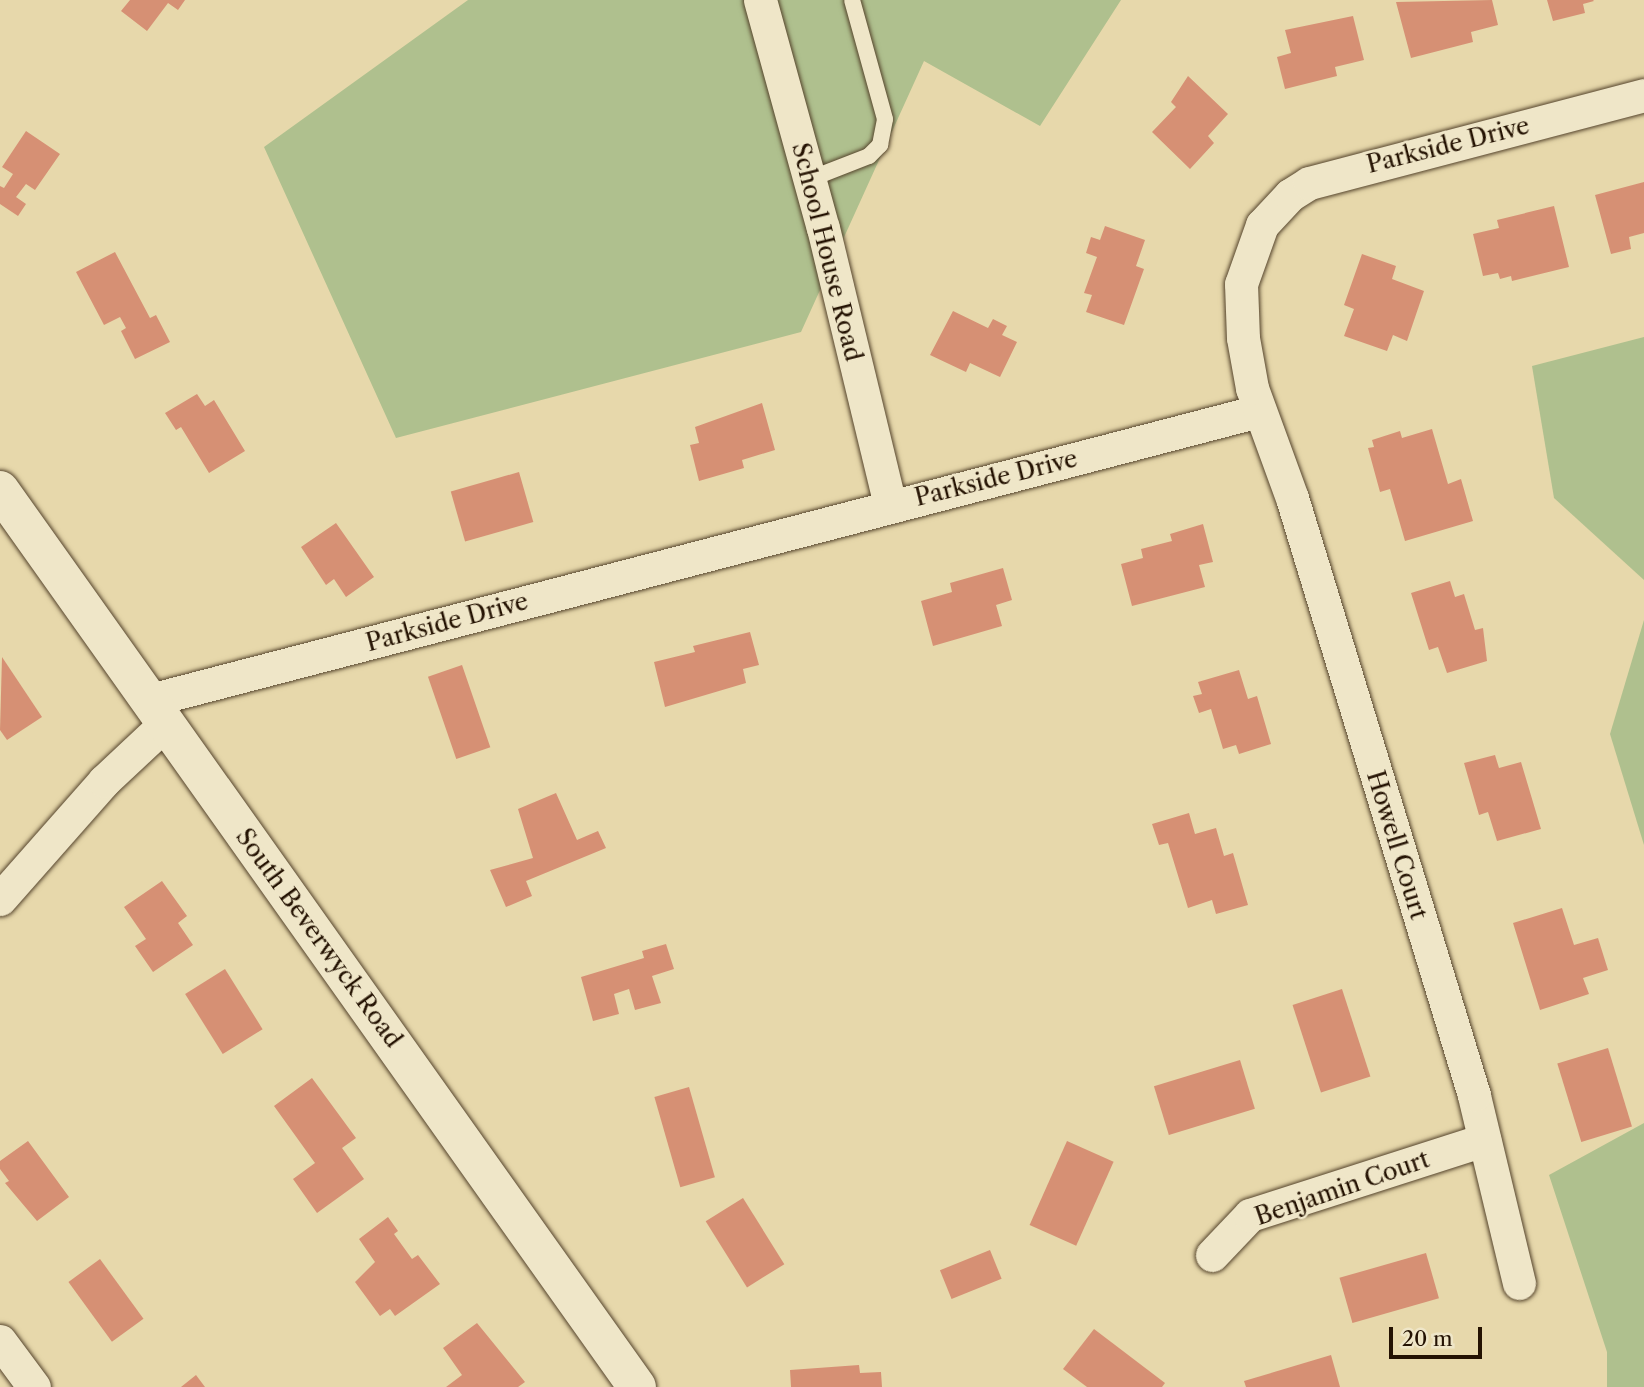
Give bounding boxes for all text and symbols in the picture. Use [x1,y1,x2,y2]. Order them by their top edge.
street label: Parkside Drive [1364,111,1532,179]
street label: School House Road [786,140,868,364]
street label: Parkside Drive [912,444,1080,512]
street label: Parkside Drive [363,587,531,657]
street label: Howell Court [1361,767,1433,923]
street label: South Beverwyck Road [230,823,408,1053]
street label: Benjamin Court [1251,1145,1433,1231]
scale bar [1392,1314,1485,1358]
text: 20 m [1402,1326,1453,1351]

